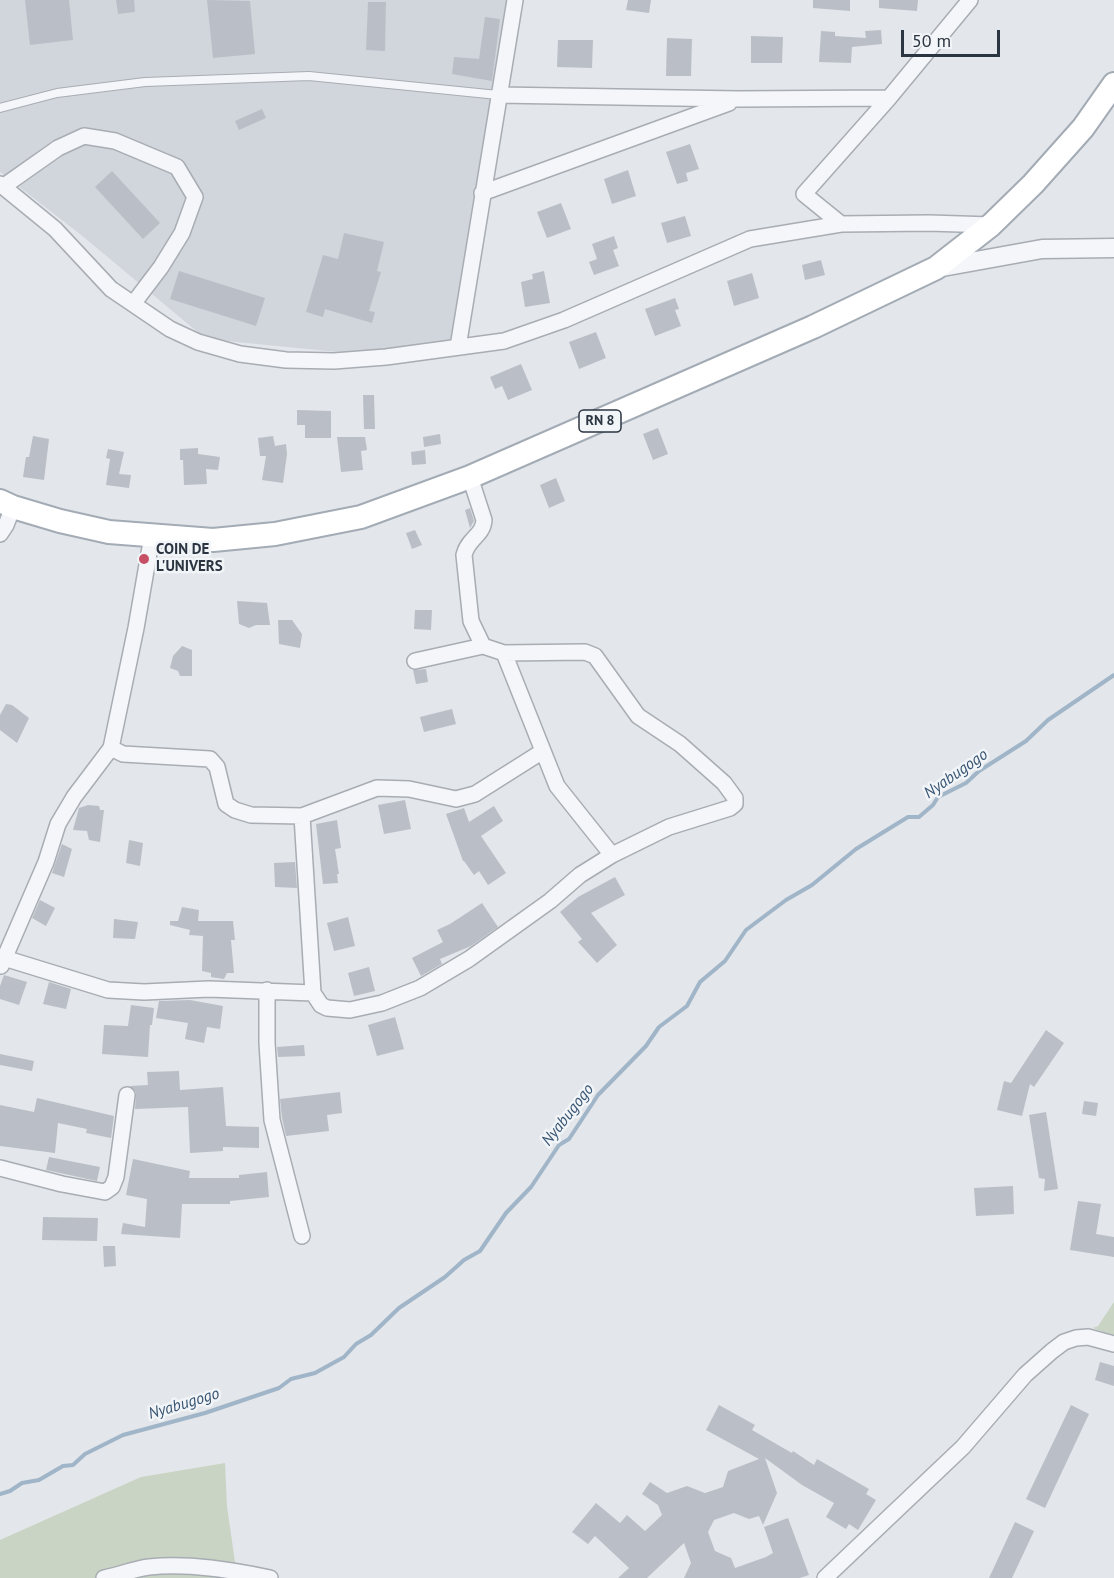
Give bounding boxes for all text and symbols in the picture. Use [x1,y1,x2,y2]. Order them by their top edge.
scale bar [904,18,1003,56]
text: 50 m [912,29,951,52]
road number: RN 8 [579,410,621,432]
place label: COIN DE L'UNIVERS [156,541,223,576]
marker: COIN DE L'UNIVERS [137,552,151,566]
water label: Nyabugogo [920,745,992,803]
water label: Nyabugogo [538,1080,598,1150]
water label: Nyabugogo [146,1384,222,1424]

